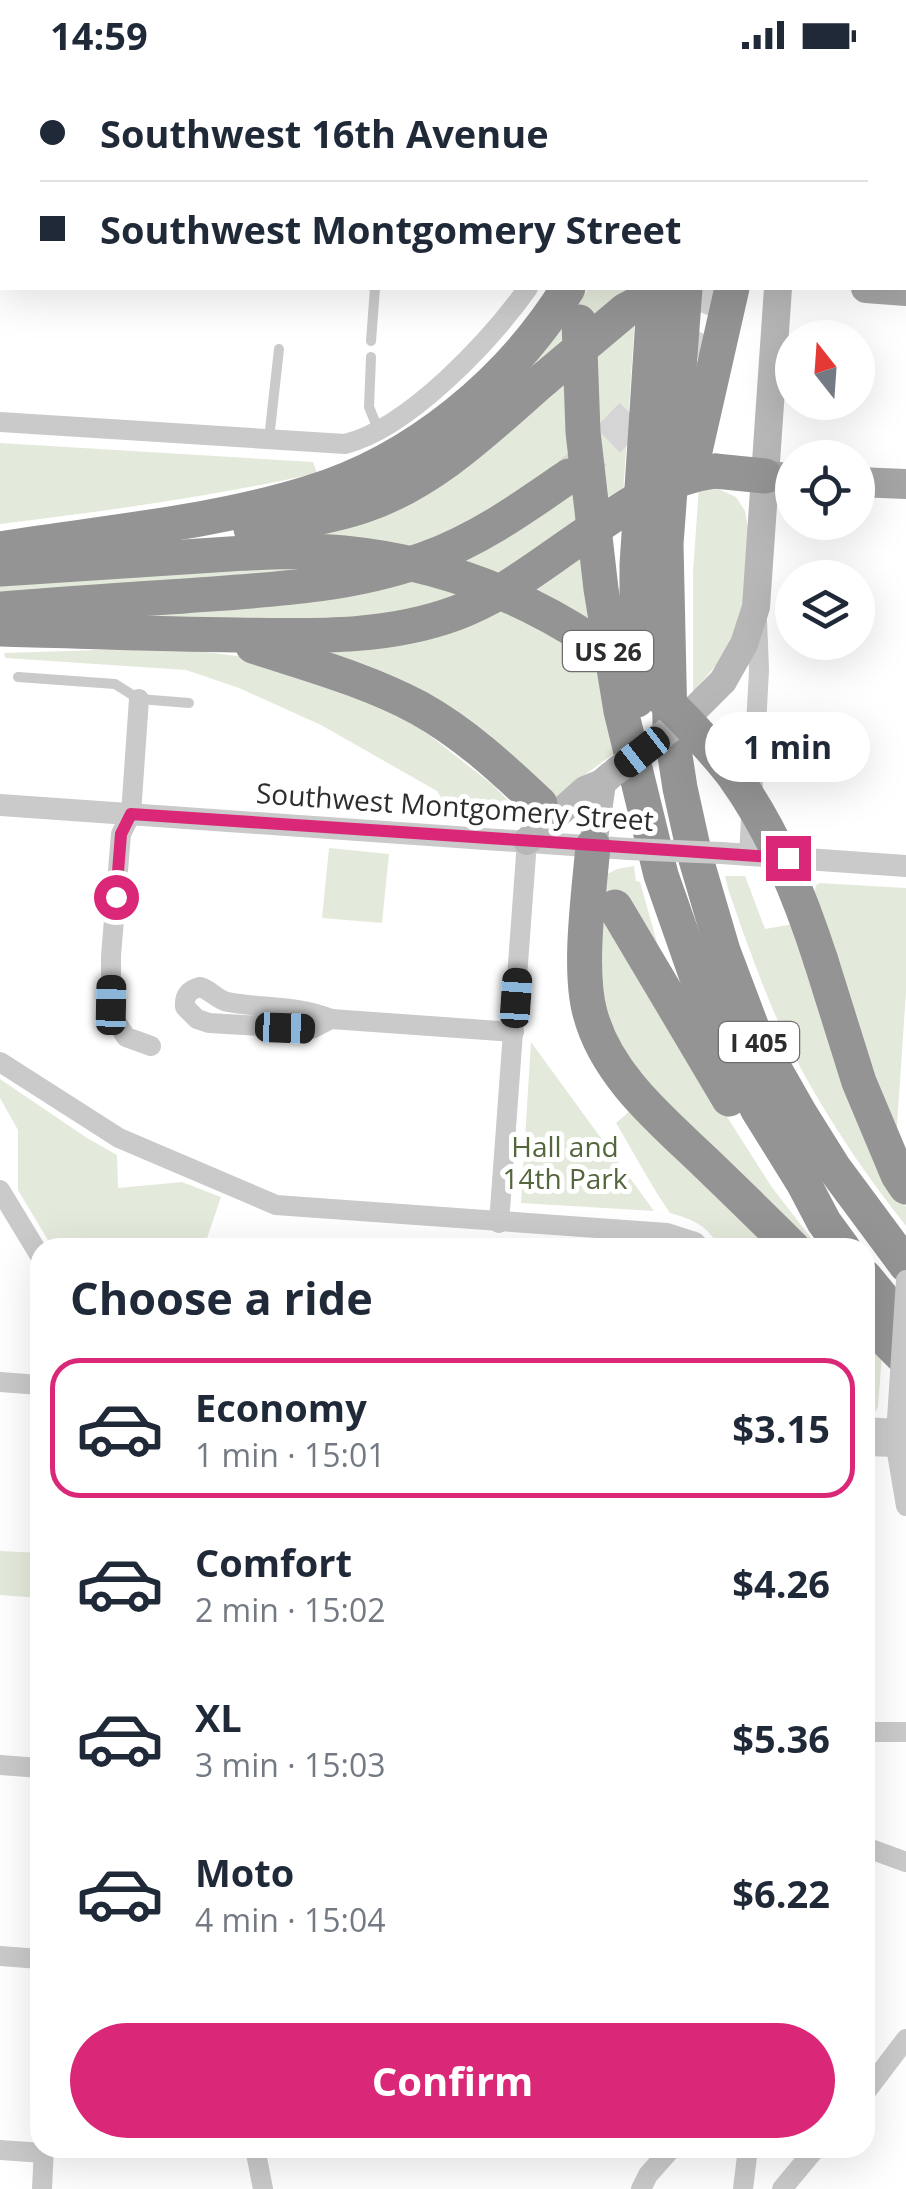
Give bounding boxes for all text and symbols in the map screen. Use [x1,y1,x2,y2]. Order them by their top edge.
text: 14:59 [50,9,148,61]
text: Southwest 16th Avenue [100,107,549,159]
text: Southwest Montgomery Street [100,203,682,255]
north arrow [775,320,875,420]
map controls [775,320,875,660]
button: locate [775,440,875,540]
button: layers [775,560,875,660]
road number: US 26 [563,631,653,671]
callout: 1 min [706,713,870,783]
car [609,722,675,782]
text: 1 min [743,725,832,768]
street label: Southwest Montgomery Street [255,773,655,839]
route end [766,836,811,881]
route start [94,875,139,920]
car [499,967,533,1029]
car [95,975,127,1035]
car [254,1012,316,1044]
road number: I 405 [719,1022,799,1062]
park label: Hall and 14th Park [502,1127,628,1197]
text: Choose a ride [70,1267,373,1328]
text: Economy [195,1381,367,1433]
icon: car [75,1383,165,1473]
text: $3.15 [732,1402,830,1454]
text: 1 min · 15:01 [195,1433,386,1476]
text: Comfort [195,1536,352,1588]
icon: car [75,1538,165,1628]
text: $4.26 [732,1557,830,1609]
text: 2 min · 15:02 [195,1588,386,1631]
text: XL [195,1691,242,1743]
icon: car [75,1693,165,1783]
text: $5.36 [732,1712,830,1764]
text: 3 min · 15:03 [195,1743,386,1786]
text: Moto [195,1846,294,1898]
icon: car [75,1848,165,1938]
text: $6.22 [732,1867,830,1919]
text: 4 min · 15:04 [195,1898,386,1941]
button: Confirm [70,2023,835,2138]

